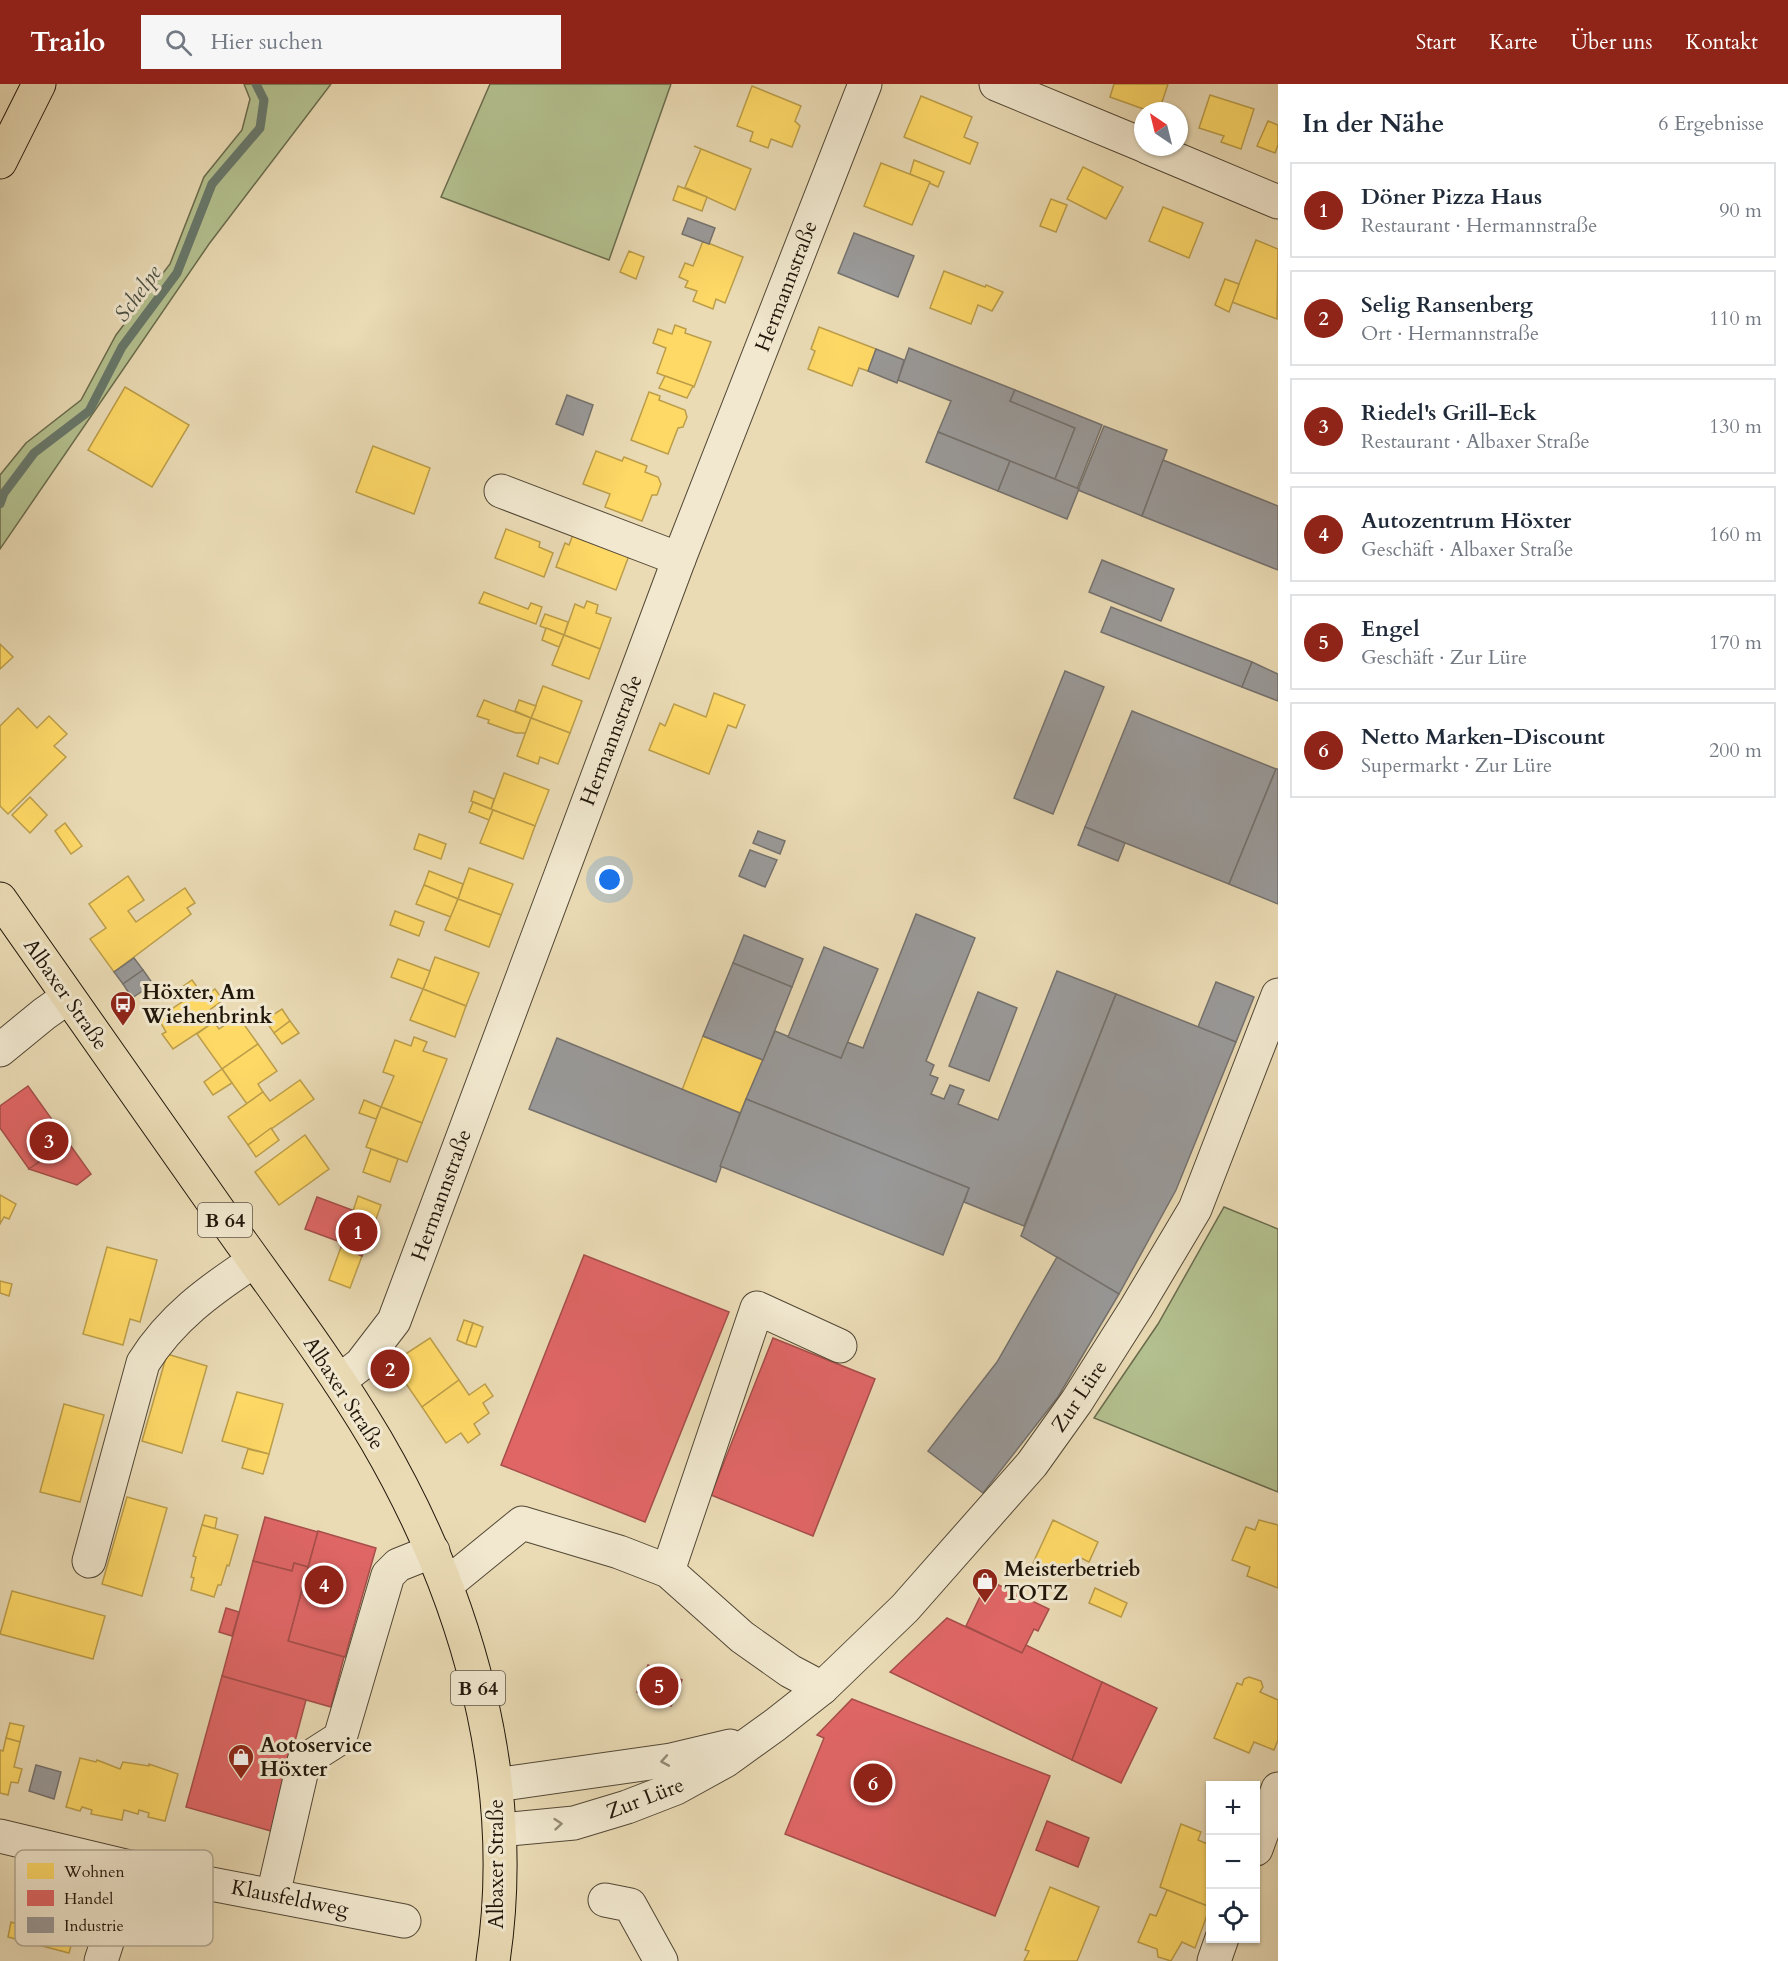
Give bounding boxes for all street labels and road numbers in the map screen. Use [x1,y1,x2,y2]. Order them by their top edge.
street label: Hermannstraße [748,217,825,356]
street label: Hermannstraße [573,671,650,810]
street label: Albaxer Straße [16,933,115,1056]
street label: Hermannstraße [404,1125,479,1265]
road number: B 64 [198,1203,252,1237]
street label: Albaxer Straße [296,1331,391,1456]
street label: Zur Lüre [1045,1355,1114,1438]
road number: B 64 [451,1671,505,1705]
street label: Zur Lüre [602,1770,688,1827]
street label: Albaxer Straße [482,1799,511,1929]
street label: Klausfeldweg [229,1873,351,1924]

